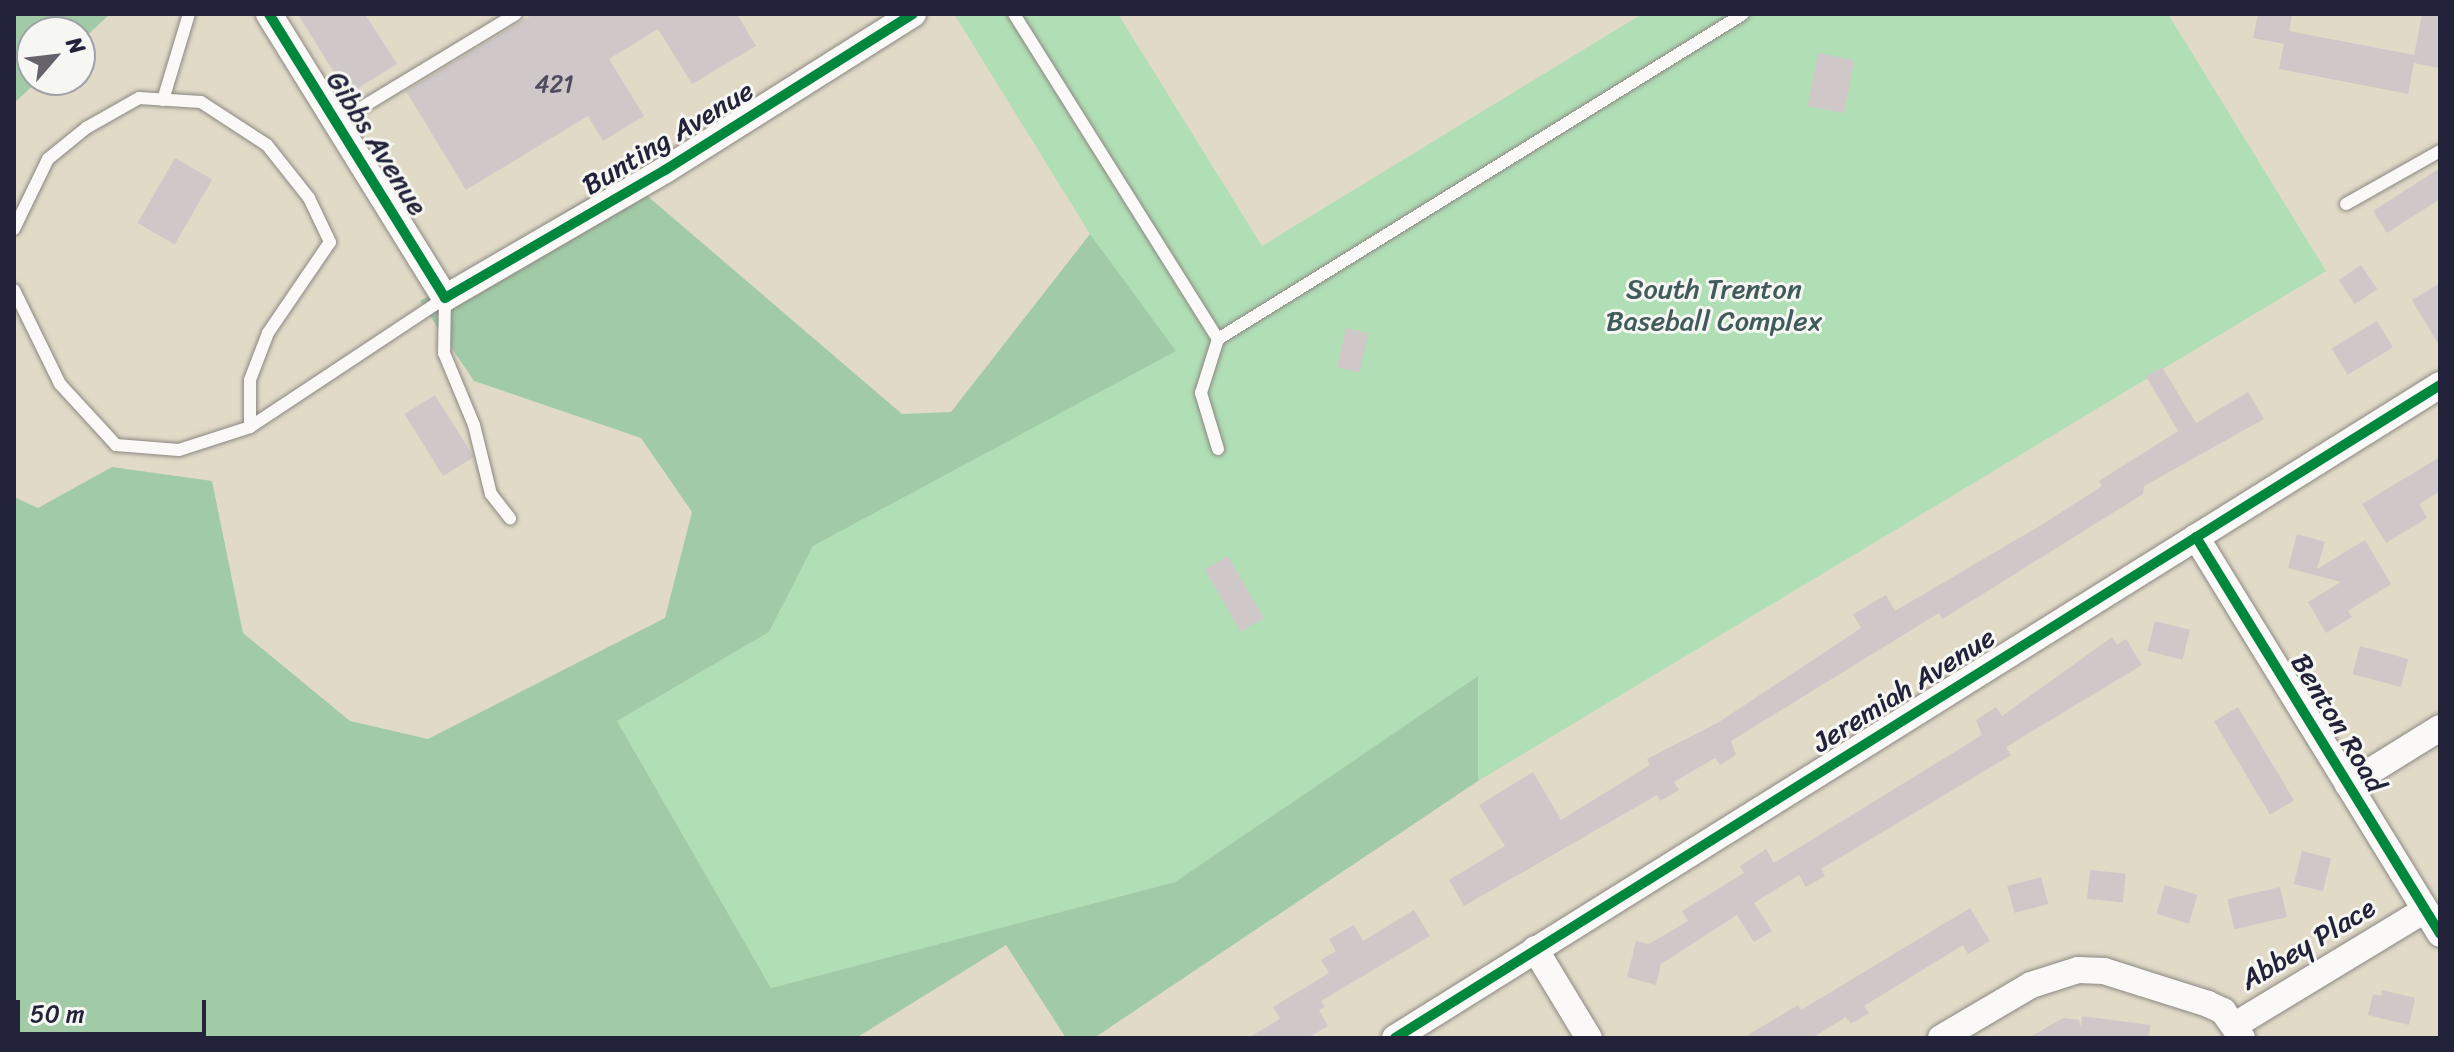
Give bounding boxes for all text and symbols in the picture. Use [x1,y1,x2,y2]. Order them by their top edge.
north arrow [16,16,96,96]
text: N [55,30,97,61]
street label: Gibbs Avenue [319,65,435,221]
house number: 421 [534,71,574,99]
street label: Bunting Avenue [576,74,760,202]
park label: South Trenton Baseball Complex [1606,272,1822,338]
street label: Jeremiah Avenue [1807,621,2001,759]
street label: Benton Road [2283,647,2393,799]
street label: Abbey Place [2234,890,2382,998]
scale bar [20,984,210,1034]
text: 50 m [30,993,85,1035]

